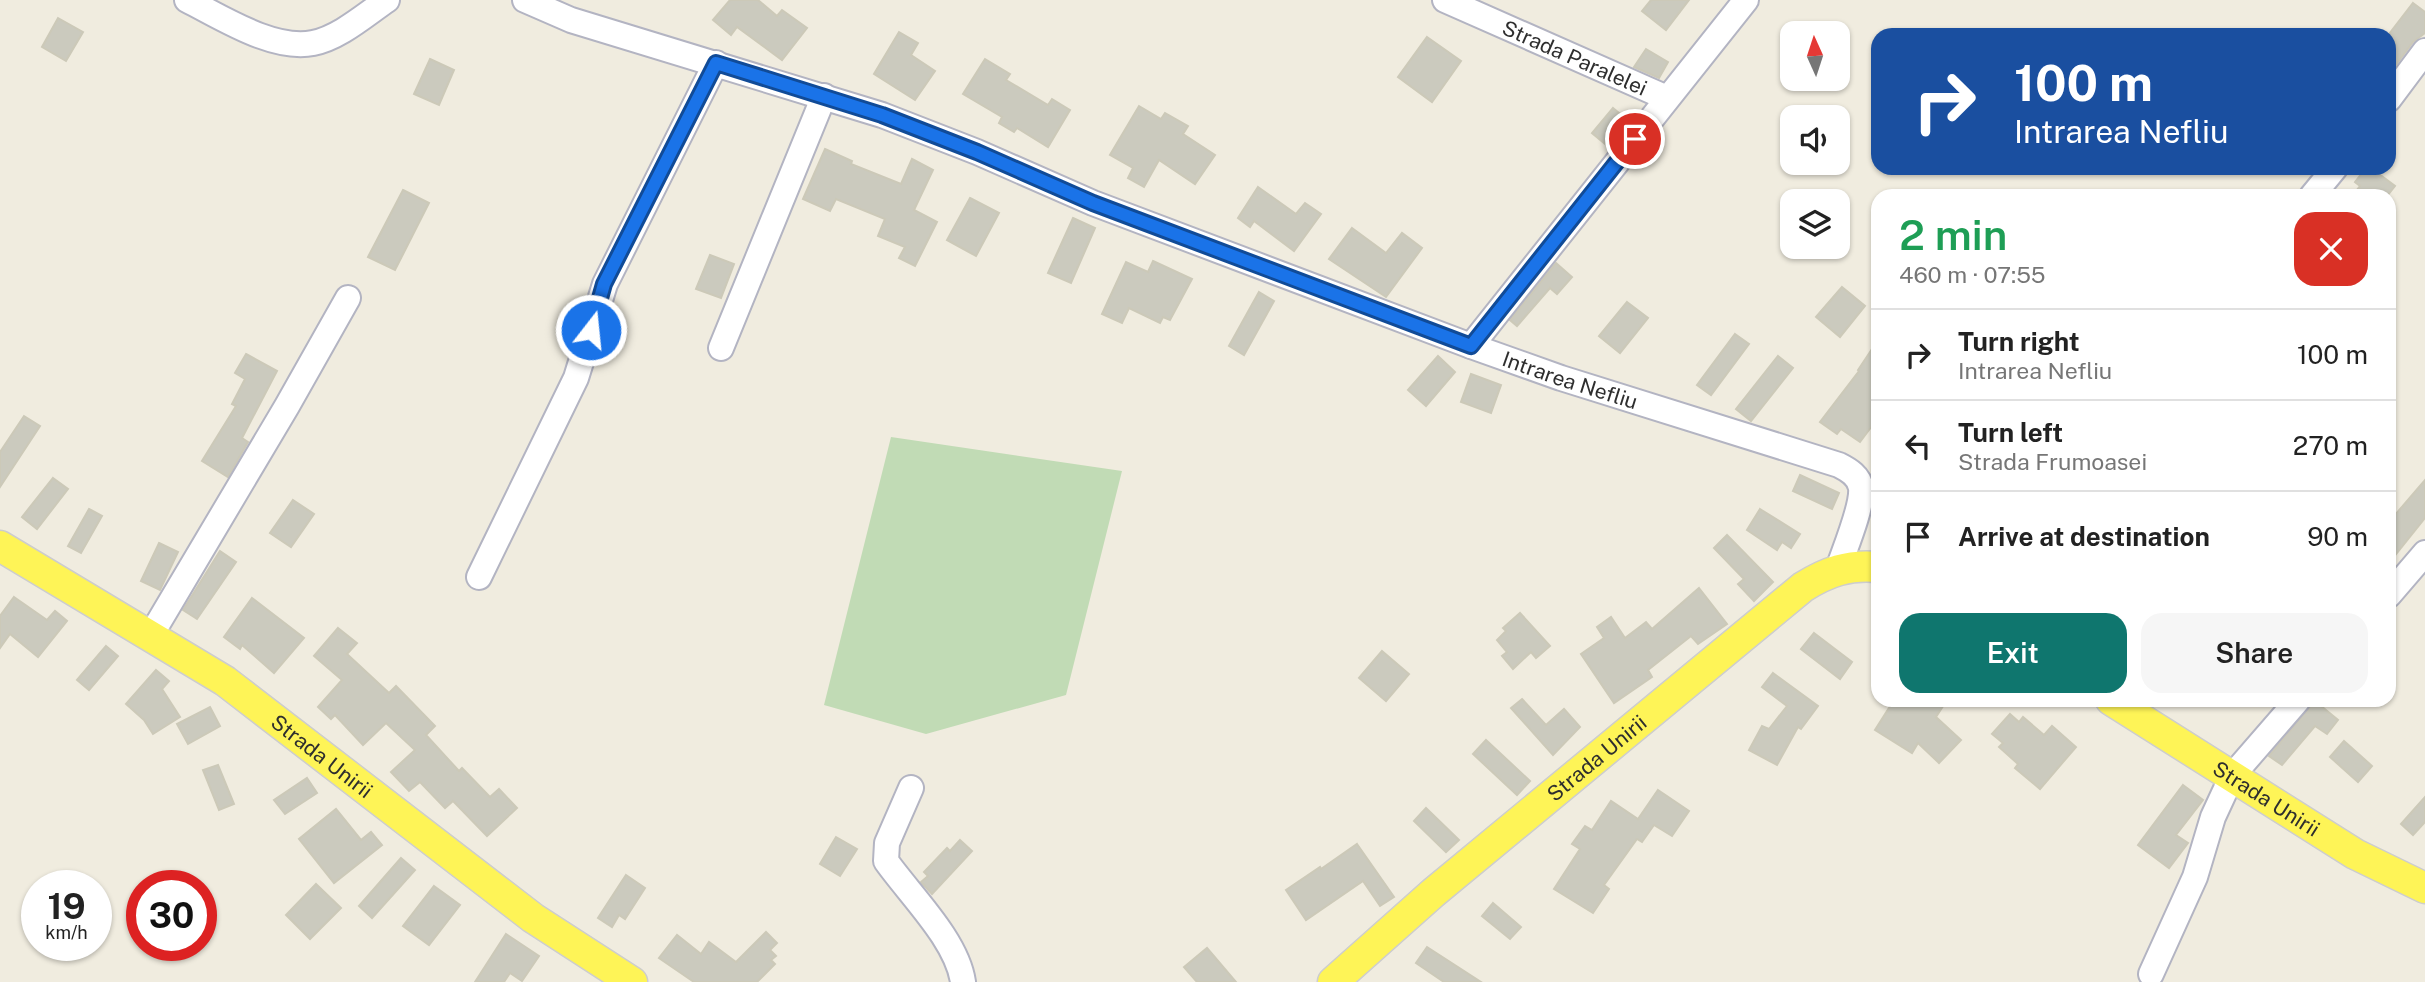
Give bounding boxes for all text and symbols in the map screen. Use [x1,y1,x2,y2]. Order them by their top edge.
street label: Strada Paralelei [1499,15,1651,100]
north arrow [1780,21,1850,91]
map controls [1780,21,1850,259]
text: 100 m [2014,54,2153,112]
icon: right [1899,56,1990,147]
button: sound [1780,105,1850,175]
pin [1605,109,1665,169]
text: Intrarea Nefliu [2014,113,2229,150]
icon: arrive [1616,120,1654,158]
button: layers [1780,189,1850,259]
text: 2 min [1899,210,2007,259]
button: close [2294,212,2368,286]
text: 460 m · 07:55 [1899,261,2046,288]
position arrow [554,293,628,367]
text: Turn right [1958,326,2080,357]
icon: right [1899,336,1937,374]
text: 100 m [2297,339,2368,370]
street label: Intrarea Nefliu [1499,346,1641,414]
text: Intrarea Nefliu [1958,357,2112,384]
text: Turn left [1958,417,2063,448]
icon: left [1899,427,1937,465]
text: 270 m [2293,430,2368,461]
text: Strada Frumoasei [1958,448,2147,475]
icon: arrive [1899,518,1937,556]
text: Arrive at destination [1958,521,2210,552]
text: 90 m [2307,521,2368,552]
button: Exit [1899,613,2127,693]
button: Share [2141,613,2368,693]
street label: Strada Unirii [266,709,378,803]
street label: Strada Unirii [1542,709,1651,806]
street label: Strada Unirii [2209,755,2325,841]
speed limit sign: 30 [126,870,217,961]
text: 19 [47,886,86,927]
text: km/h [45,922,88,943]

